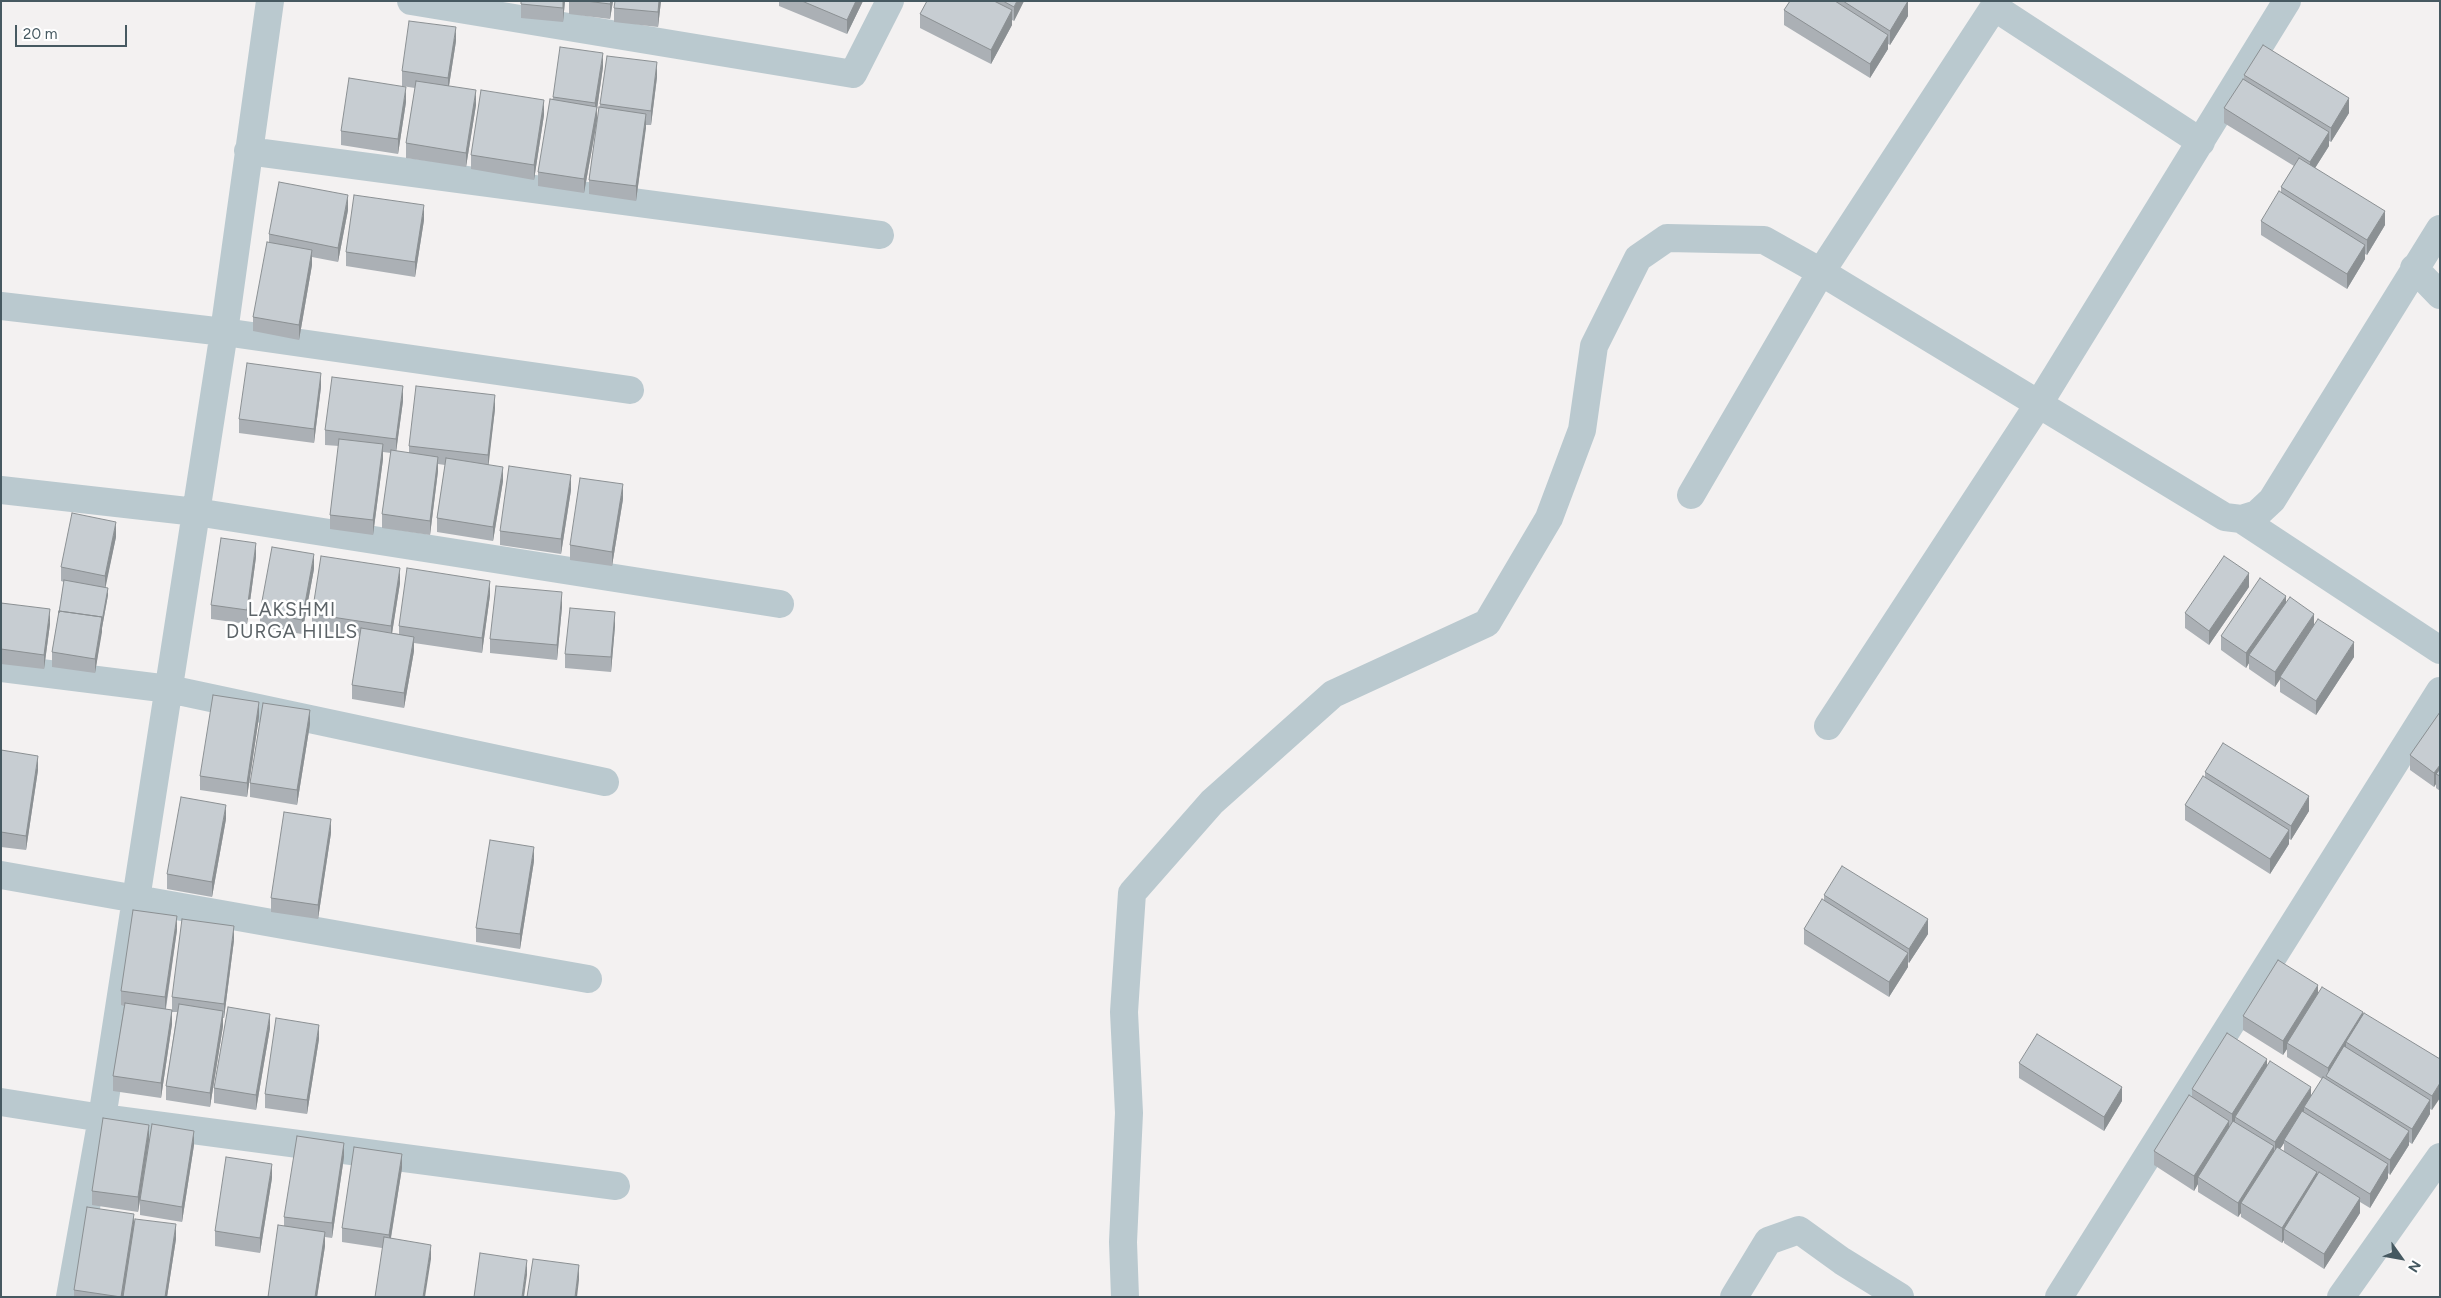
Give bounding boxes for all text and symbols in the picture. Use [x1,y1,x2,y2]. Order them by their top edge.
scale bar [18,15,130,47]
text: 20 m [23,25,57,43]
district label: LAKSHMI DURGA HILLS [225,599,359,643]
north arrow [2376,1233,2426,1283]
text: N [2404,1257,2424,1275]

